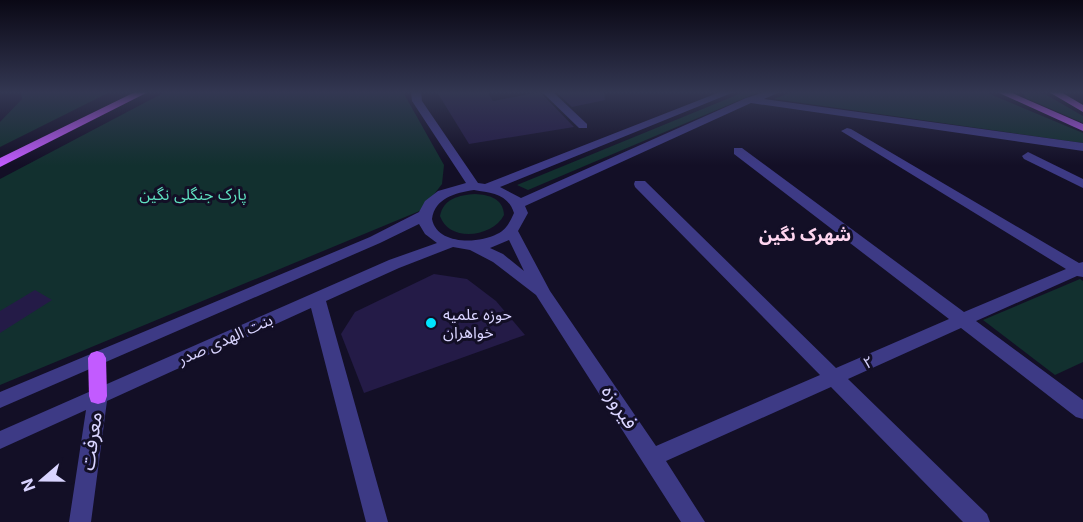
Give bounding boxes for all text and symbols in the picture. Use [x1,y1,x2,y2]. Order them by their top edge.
park label: پارک جنگلی نگین [139,184,247,205]
district label: شهرک نگین [759,224,851,246]
place label: حوزه علمیه خواهران [443,304,512,342]
street label: بنت الهدی صدر [173,309,276,369]
marker: حوزه علمیه خواهران [424,316,438,330]
street label: ۲ [860,351,876,373]
street label: فیروزه [597,380,643,434]
street label: معرفت [75,410,107,472]
north arrow [12,450,72,510]
text: N [16,476,39,494]

